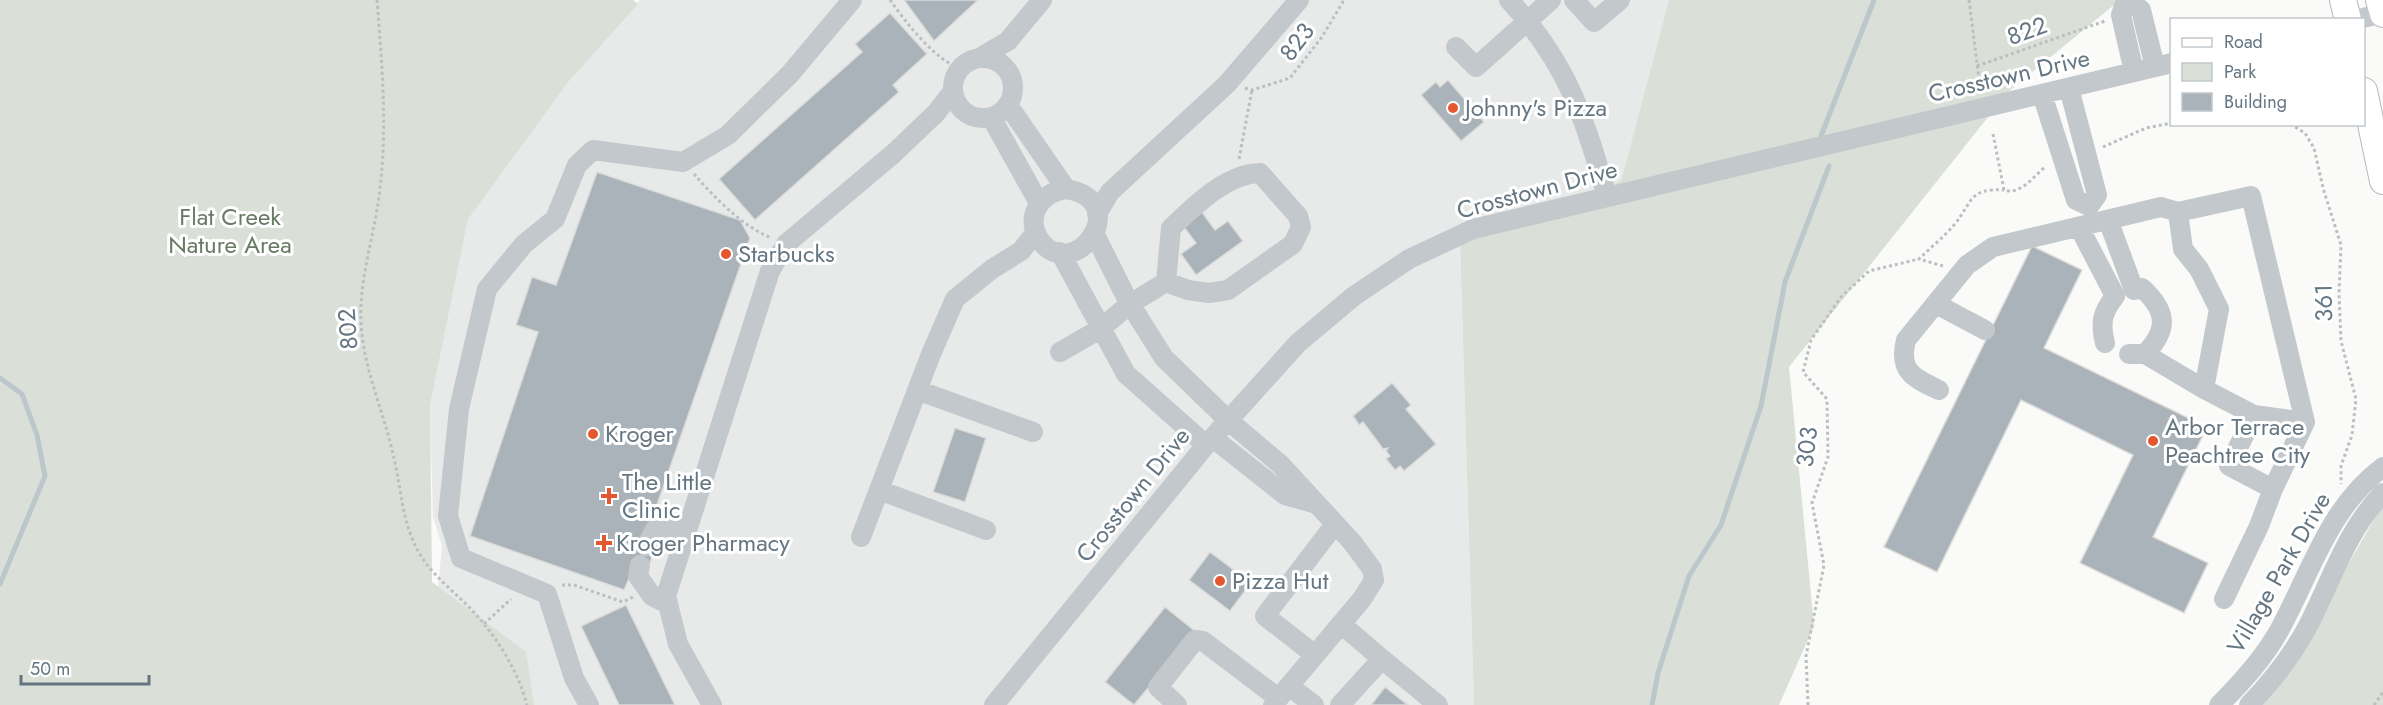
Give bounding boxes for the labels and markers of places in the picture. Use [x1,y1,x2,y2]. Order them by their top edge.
place label: Johnny's Pizza [1462,90,1607,125]
marker: Johnny's Pizza [1446,101,1460,115]
place label: Starbucks [738,236,835,271]
marker: Starbucks [719,247,733,261]
place label: Arbor Terrace Peachtree City [2165,409,2310,472]
place label: Kroger [605,416,675,451]
marker: Kroger [586,427,600,441]
marker: Arbor Terrace Peachtree City [2146,434,2160,448]
place label: The Little Clinic [622,464,712,527]
marker: The Little Clinic [600,487,618,505]
place label: Kroger Pharmacy [616,525,790,560]
marker: Kroger Pharmacy [597,536,611,550]
place label: Pizza Hut [1232,563,1329,598]
marker: Pizza Hut [1213,574,1227,588]

